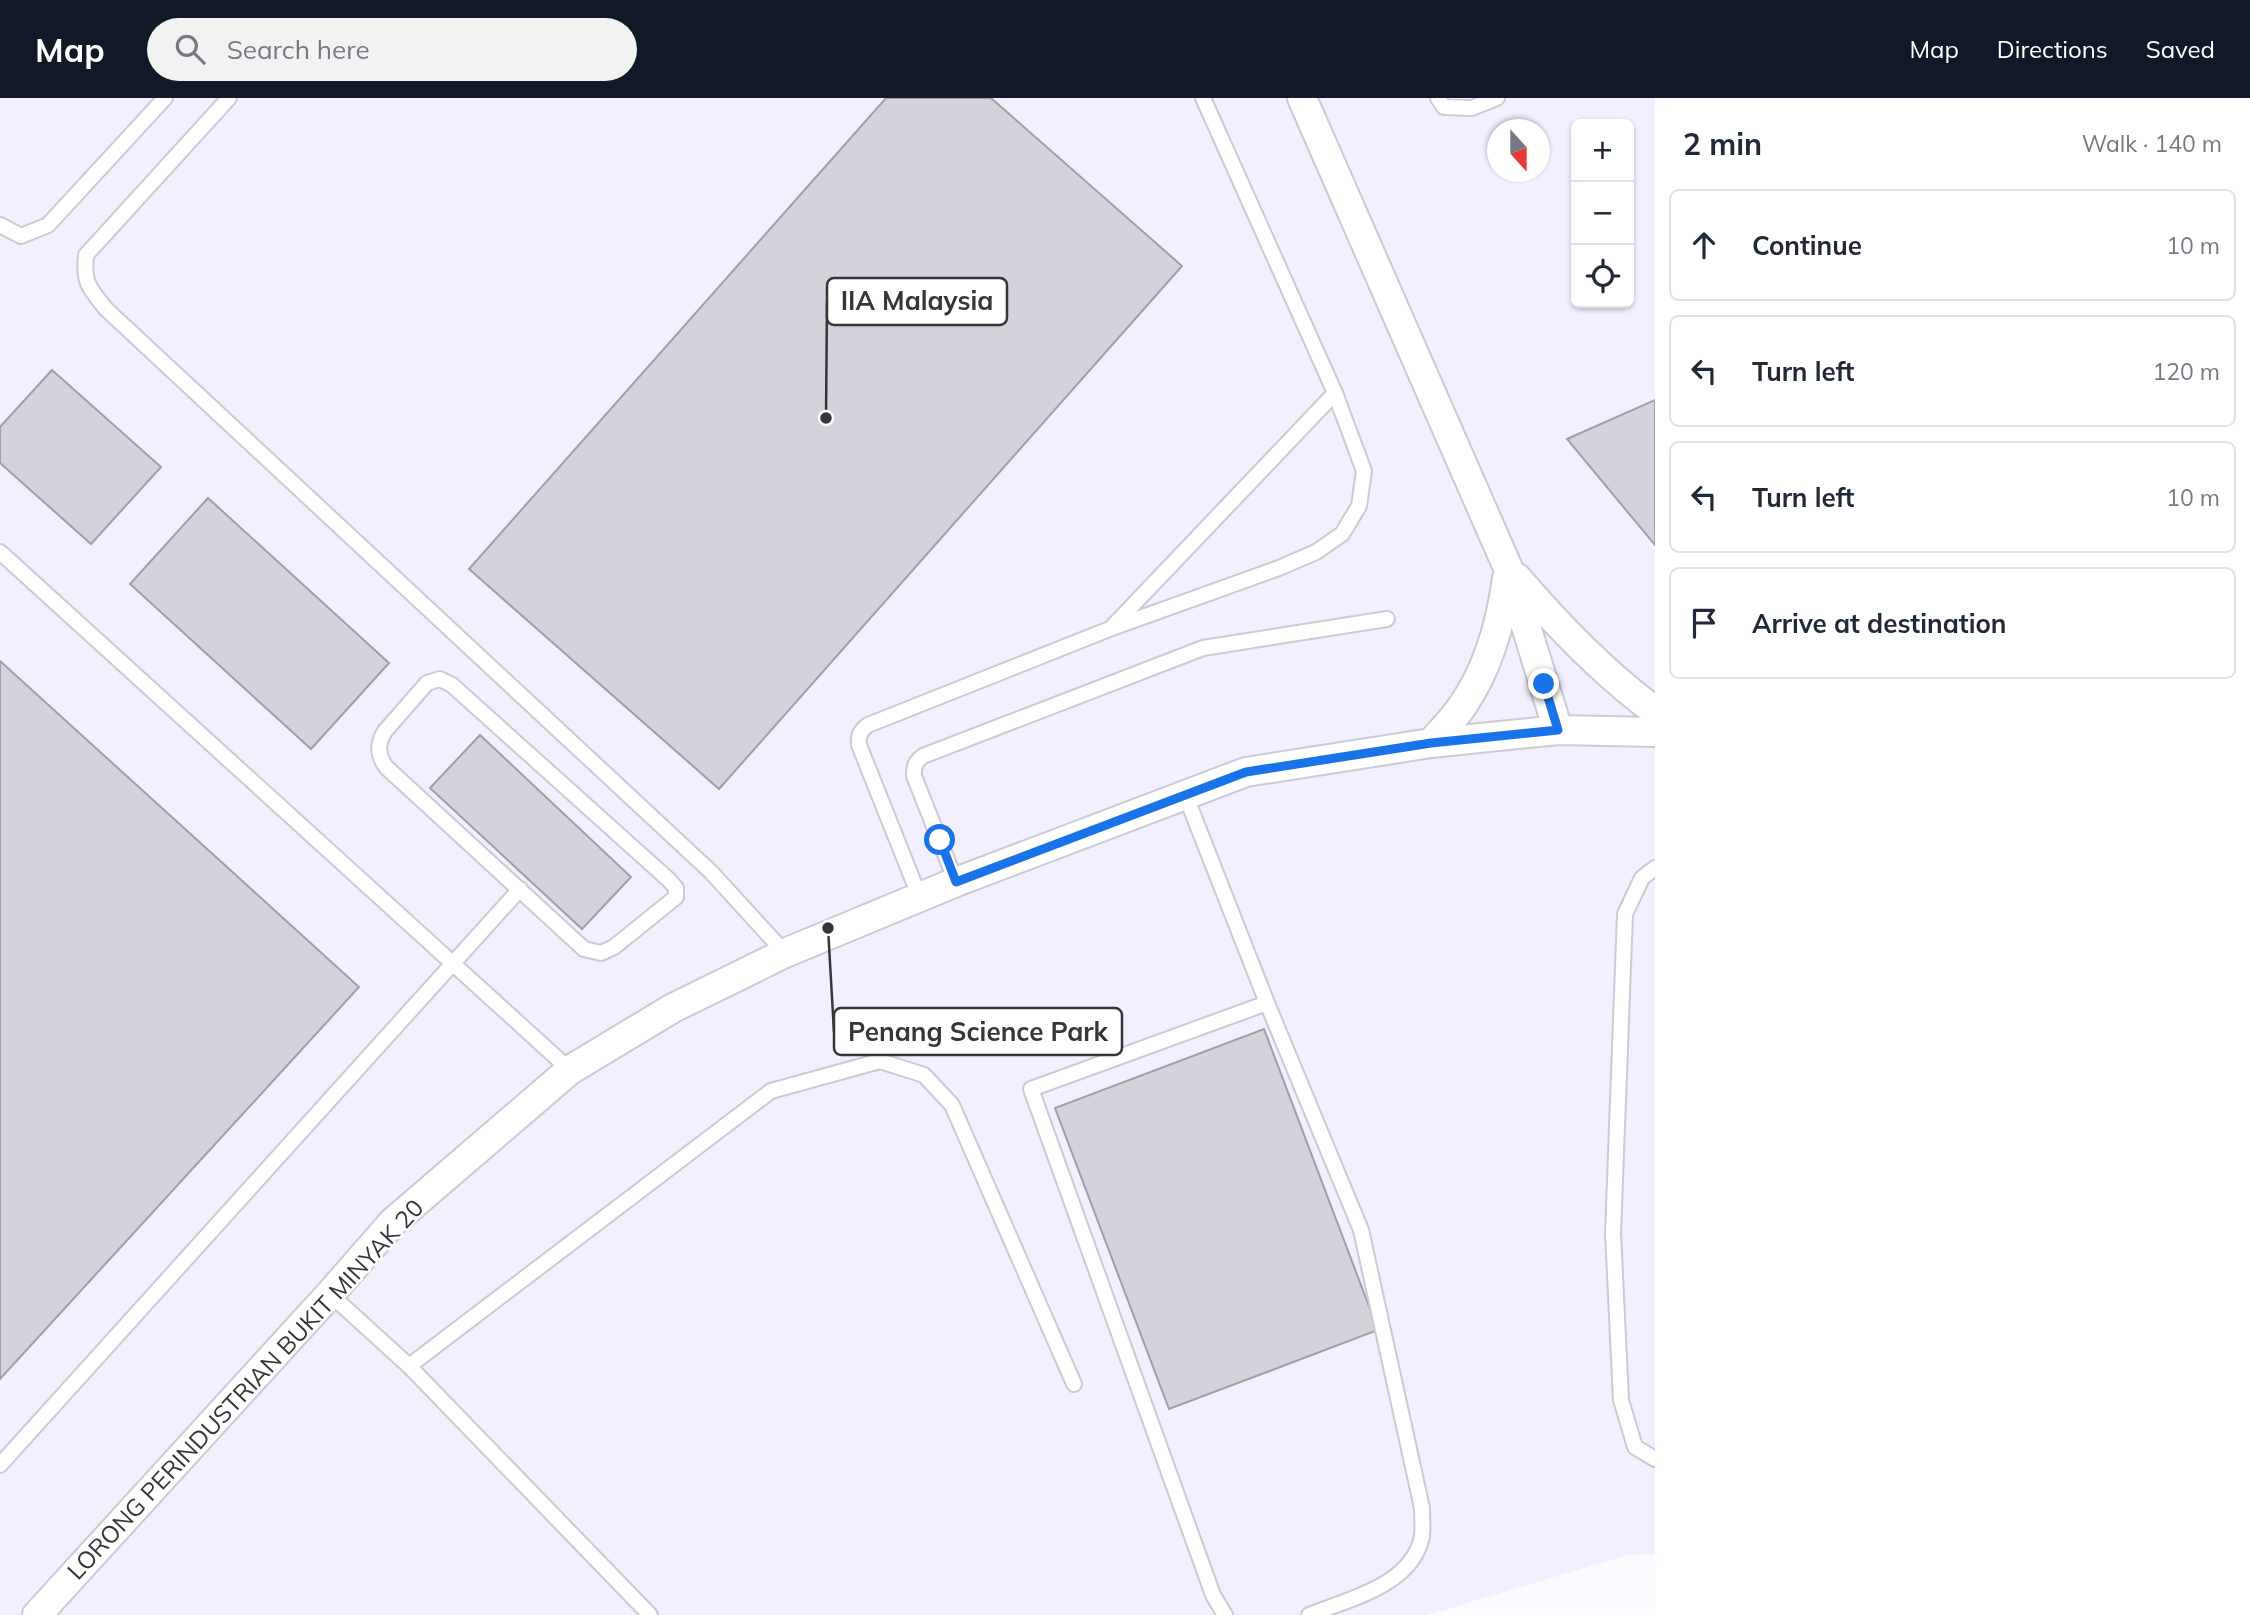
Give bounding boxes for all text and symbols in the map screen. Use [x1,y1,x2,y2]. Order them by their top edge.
search box [147,18,637,81]
text: Map [35,29,105,70]
icon: search [171,30,209,68]
text: Search here [227,33,370,66]
text: Map [1909,34,1959,64]
text: Directions [1997,34,2108,64]
text: Saved [2146,34,2215,64]
north arrow [1487,119,1550,182]
map controls [1571,119,1634,308]
button: + [1571,119,1634,182]
text: 2 min [1683,125,1762,163]
text: Walk · 140 m [2082,129,2222,158]
button: − [1571,182,1634,245]
icon: ahead [1685,226,1723,264]
text: Continue [1752,229,1862,262]
text: 10 m [2166,231,2220,260]
button: locate [1571,245,1634,308]
callout: IIA Malaysia [827,278,1007,325]
text: IIA Malaysia [841,284,993,317]
icon: left [1685,352,1723,390]
text: Turn left [1752,355,1854,388]
text: 120 m [2152,357,2220,386]
icon: left [1685,478,1723,516]
text: Turn left [1752,481,1854,514]
text: 10 m [2166,483,2220,512]
icon: arrive [1685,604,1723,642]
text: Arrive at destination [1752,607,2007,640]
route end [1528,668,1559,699]
route start [924,824,955,855]
callout: Penang Science Park [834,1008,1122,1055]
text: Penang Science Park [848,1015,1109,1048]
street label: LORONG PERINDUSTRIAN BUKIT MINYAK 20 [61,1193,429,1585]

